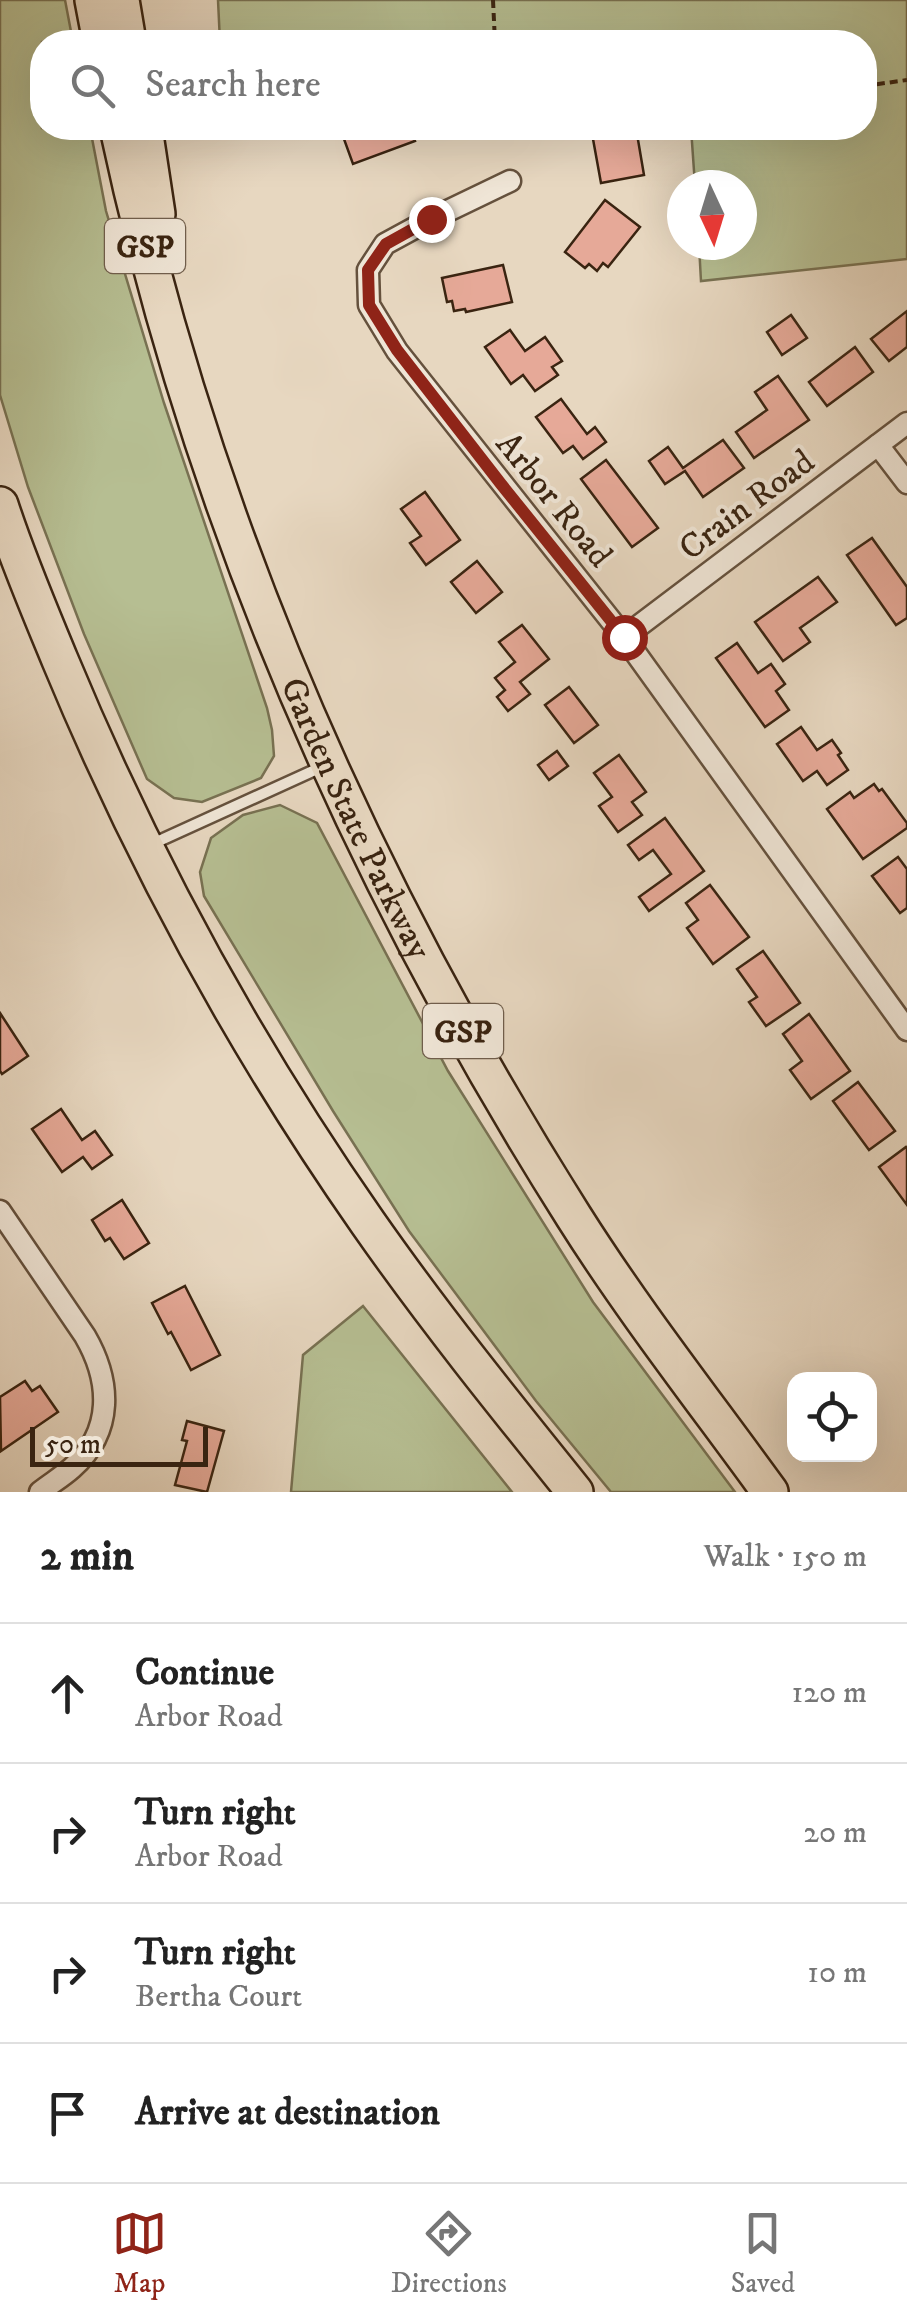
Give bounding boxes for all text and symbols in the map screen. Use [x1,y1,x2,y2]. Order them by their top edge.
search box [30,30,877,140]
icon: search [65,58,120,113]
text: Search here [145,61,321,109]
north arrow [667,170,757,260]
route end [409,197,455,243]
road number: GSP [105,219,185,273]
street label: Arbor Road [485,424,622,577]
street label: Crain Road [671,440,824,571]
route start [602,615,648,661]
street label: Garden State Parkway [270,671,441,968]
road number: GSP [423,1004,503,1058]
map controls [787,1372,877,1462]
button: locate [787,1372,877,1462]
scale bar [30,1422,208,1466]
text: 50 m [45,1427,101,1462]
text: 2 min [40,1531,134,1583]
text: Walk · 150 m [704,1537,867,1577]
text: Continue [135,1649,274,1697]
icon: ahead [40,1666,95,1721]
text: 120 m [791,1673,867,1713]
text: Arbor Road [135,1697,283,1737]
text: Turn right [135,1789,296,1837]
icon: right [40,1806,95,1861]
text: 20 m [803,1813,867,1853]
text: Arbor Road [135,1837,283,1877]
text: Turn right [135,1929,296,1977]
icon: right [40,1946,95,2001]
text: 10 m [807,1953,867,1993]
text: Bertha Court [135,1977,302,2017]
icon: arrive [40,2086,95,2141]
text: Arrive at destination [135,2089,440,2137]
tab: Map [112,2206,167,2301]
tab: Directions [391,2206,507,2301]
tab: Saved [731,2206,795,2301]

